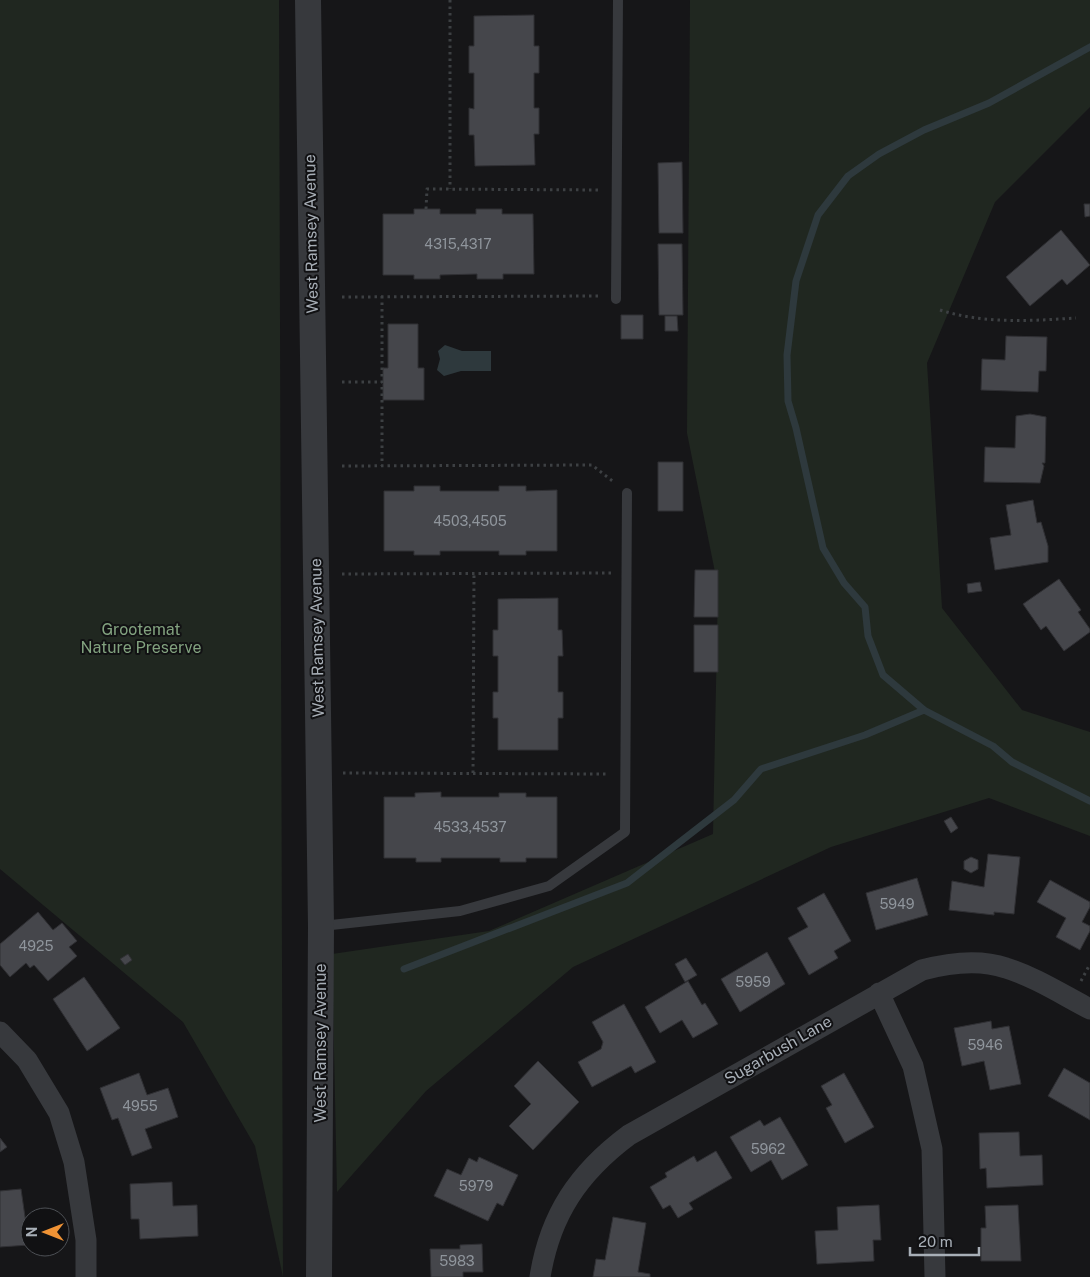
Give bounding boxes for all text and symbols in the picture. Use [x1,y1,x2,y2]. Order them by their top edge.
street label: West Ramsey Avenue [300,154,322,314]
house number: 4315,4317 [424,236,492,252]
house number: 4503,4505 [433,513,507,529]
street label: West Ramsey Avenue [306,558,328,718]
park label: Grootemat Nature Preserve [81,620,201,657]
house number: 4533,4537 [433,819,507,835]
house number: 5949 [879,896,915,912]
house number: 4925 [19,938,53,954]
street label: West Ramsey Avenue [311,963,330,1123]
house number: 5959 [735,974,771,990]
street label: Sugarbush Lane [721,1012,835,1088]
house number: 5946 [967,1037,1003,1053]
house number: 4955 [122,1098,158,1114]
house number: 5962 [751,1141,785,1157]
house number: 5979 [459,1178,493,1194]
north arrow [20,1207,70,1257]
scale bar [910,1224,979,1256]
text: N [24,1227,40,1237]
text: 20 m [918,1233,953,1250]
house number: 5983 [439,1253,475,1269]

